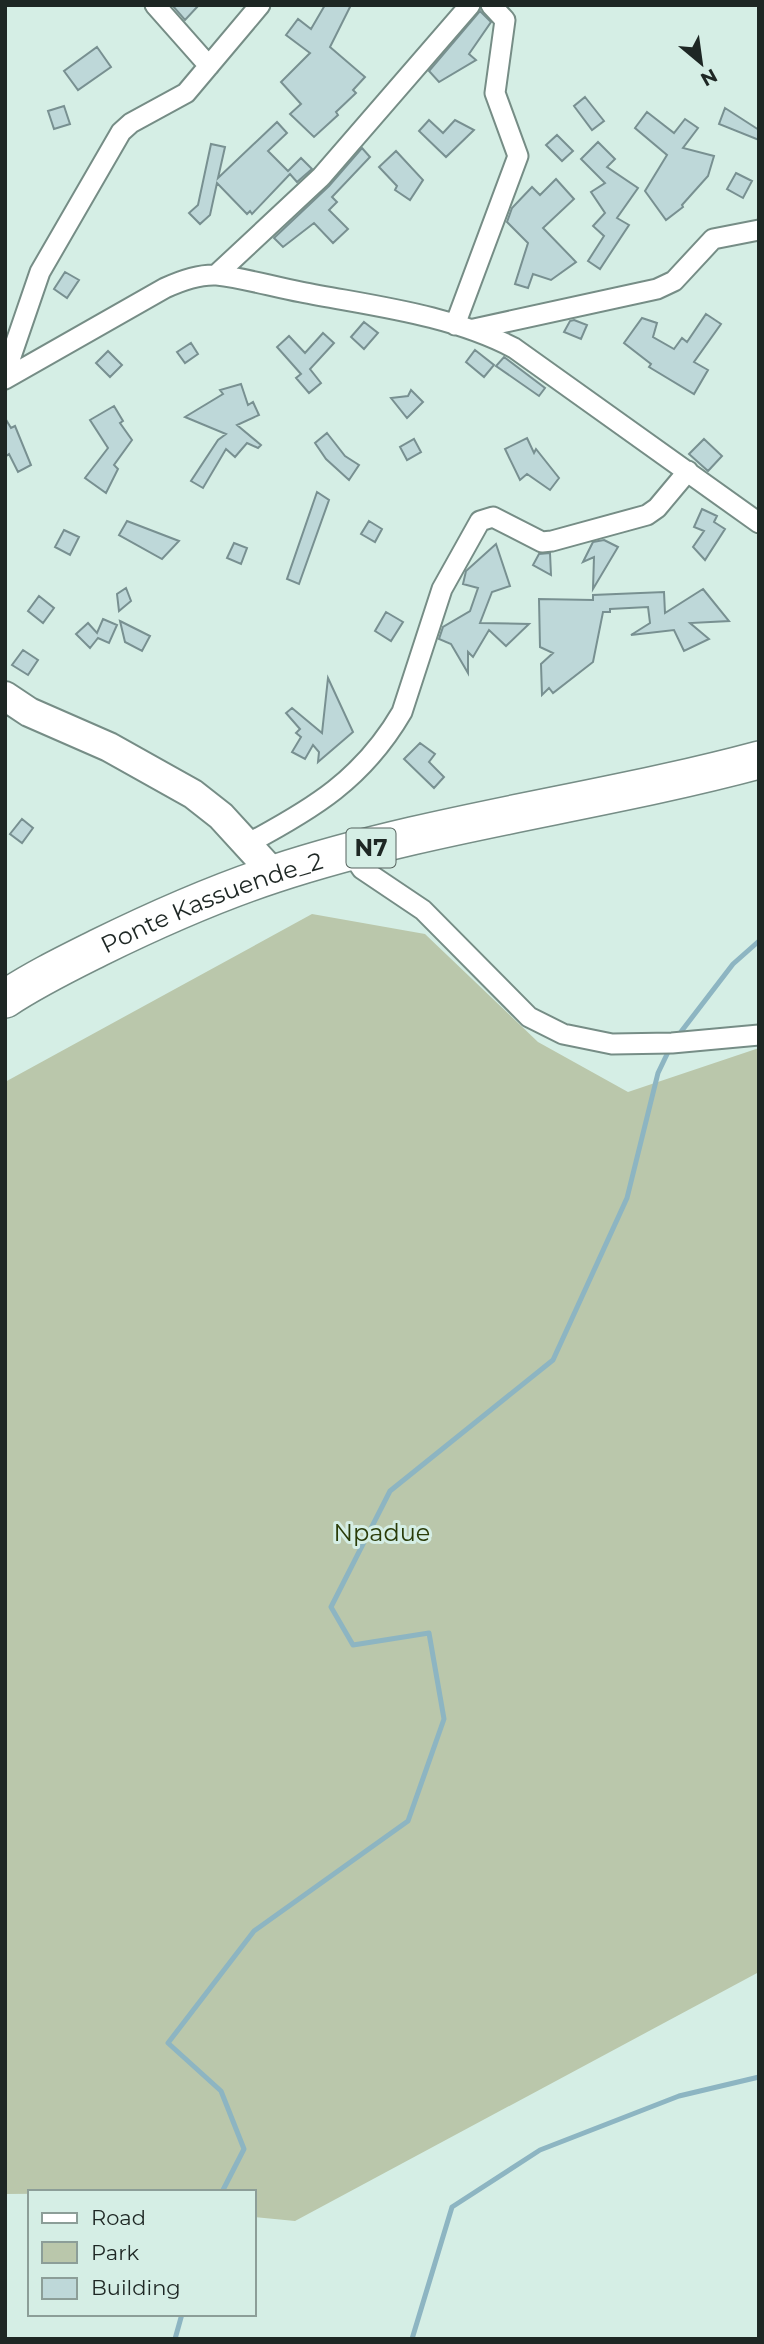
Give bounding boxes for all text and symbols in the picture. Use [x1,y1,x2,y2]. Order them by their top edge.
north arrow [666,28,736,98]
text: N [697,64,721,91]
road number: N7 [346,828,396,868]
street label: Ponte Kassuende_2 [96,845,326,959]
park label: Npadue [334,1518,430,1547]
legend [28,2190,256,2316]
text: Road [91,2205,146,2230]
text: Park [91,2240,139,2265]
text: Building [91,2275,181,2300]

